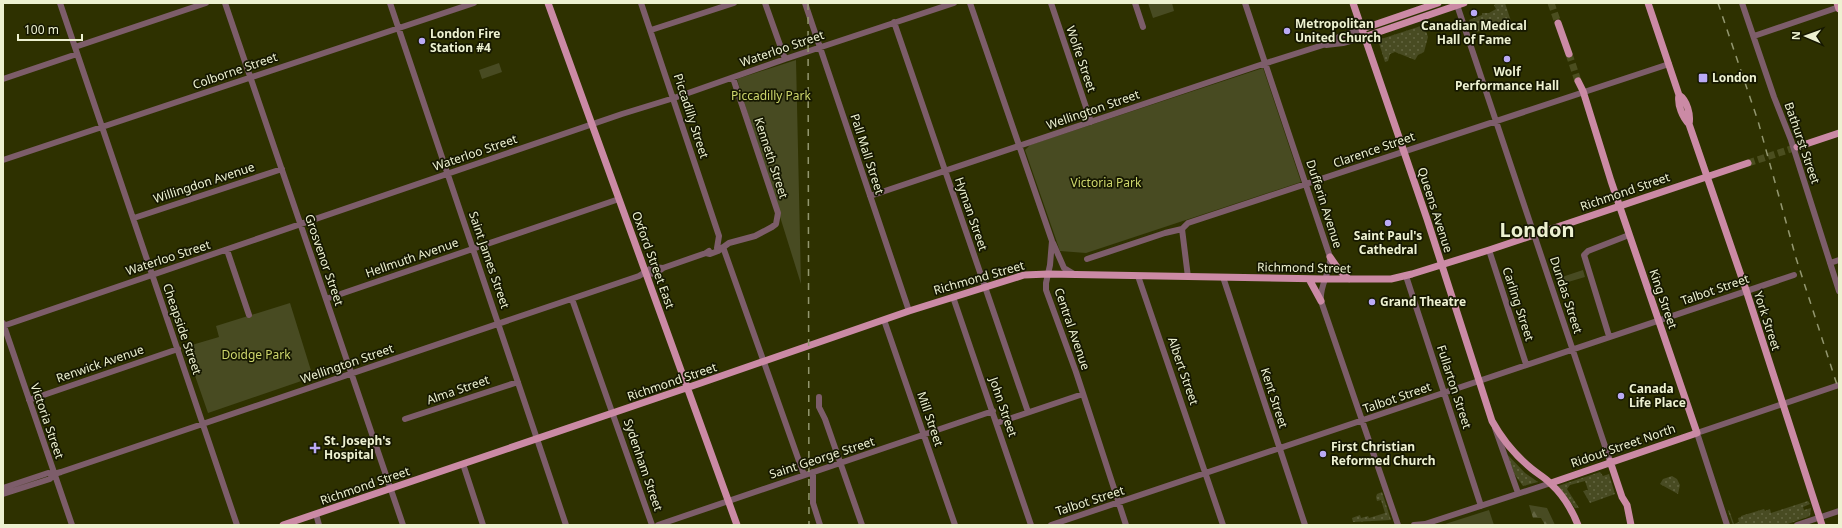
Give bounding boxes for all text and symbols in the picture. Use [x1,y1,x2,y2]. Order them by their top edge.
marker: Canadian Medical Hall of Fame [1469,8,1479,18]
place label: Metropolitan United Church [1295,15,1381,46]
scale bar [18,16,82,42]
north arrow [1786,16,1826,56]
place label: Canadian Medical Hall of Fame [1421,17,1527,48]
text: 100 m [24,21,59,38]
street label: Wolfe Street [1062,24,1101,95]
place label: London Fire Station #4 [430,25,500,56]
street label: Waterloo Street [737,26,827,71]
marker: Metropolitan United Church [1282,26,1292,36]
text: N [1788,31,1803,40]
marker: London Fire Station #4 [417,36,427,46]
street label: Colborne Street [190,48,280,93]
marker: Wolf Performance Hall [1502,54,1512,64]
place label: Wolf Performance Hall [1455,63,1559,94]
place label: London [1712,69,1757,86]
street label: Piccadilly Street [670,71,713,161]
marker: London [1697,72,1709,84]
street label: Wellington Street [1044,85,1142,133]
park label: Piccadilly Park [731,87,812,104]
street label: Bathurst Street [1781,100,1825,187]
street label: Pall Mall Street [846,111,889,197]
street label: Kenneth Street [750,115,793,201]
street label: Clarence Street [1331,127,1418,171]
street label: Waterloo Street [430,130,520,175]
street label: Willingdon Avenue [151,158,257,207]
street label: Dufferin Avenue [1302,158,1347,250]
street label: Queens Avenue [1414,165,1457,255]
street label: Richmond Street [1578,168,1673,215]
park label: Victoria Park [1071,174,1142,191]
street label: Hyman Street [951,175,992,254]
street label: Saint James Street [465,209,514,311]
street label: Oxford Street East [628,209,679,311]
street label: Grosvenor Street [301,212,348,308]
district label: London [1500,216,1574,243]
marker: Saint Paul's Cathedral [1383,218,1393,228]
place label: Saint Paul's Cathedral [1354,227,1422,258]
street label: Hellmuth Avenue [363,234,461,281]
street label: Waterloo Street [123,236,213,279]
street label: Dundas Street [1546,254,1587,336]
street label: Richmond Street [932,256,1027,299]
street label: Richmond Street [1257,258,1352,277]
street label: Carling Street [1499,265,1539,344]
street label: King Street [1645,267,1682,332]
street label: Talbot Street [1678,270,1752,309]
street label: Cheapside Street [159,281,206,377]
street label: Central Avenue [1050,285,1095,372]
street label: York Street [1750,289,1785,353]
place label: Grand Theatre [1380,293,1466,310]
marker: Grand Theatre [1367,297,1377,307]
street label: Albert Street [1164,335,1203,408]
street label: Wellington Street [298,339,396,387]
street label: Renwick Avenue [54,341,146,386]
street label: Fullarton Street [1433,343,1476,432]
park label: Doidge Park [221,346,291,363]
street label: Richmond Street [625,358,720,405]
street label: Kent Street [1257,365,1292,431]
street label: Alma Street [424,371,492,408]
street label: John Street [985,374,1022,440]
street label: Talbot Street [1360,378,1434,417]
place label: Canada Life Place [1629,380,1686,411]
street label: Victoria Street [27,381,69,462]
street label: Mill Street [913,389,948,449]
marker: Canada Life Place [1616,391,1626,401]
street label: Sydenham Street [620,417,667,514]
street label: Ridout Street North [1568,420,1678,471]
place label: St. Joseph's Hospital [324,432,391,463]
street label: Saint George Street [767,432,877,483]
place label: First Christian Reformed Church [1331,438,1436,469]
marker: St. Joseph's Hospital [309,442,321,454]
marker: First Christian Reformed Church [1318,449,1328,459]
street label: Richmond Street [318,462,413,509]
street label: Talbot Street [1053,481,1127,520]

